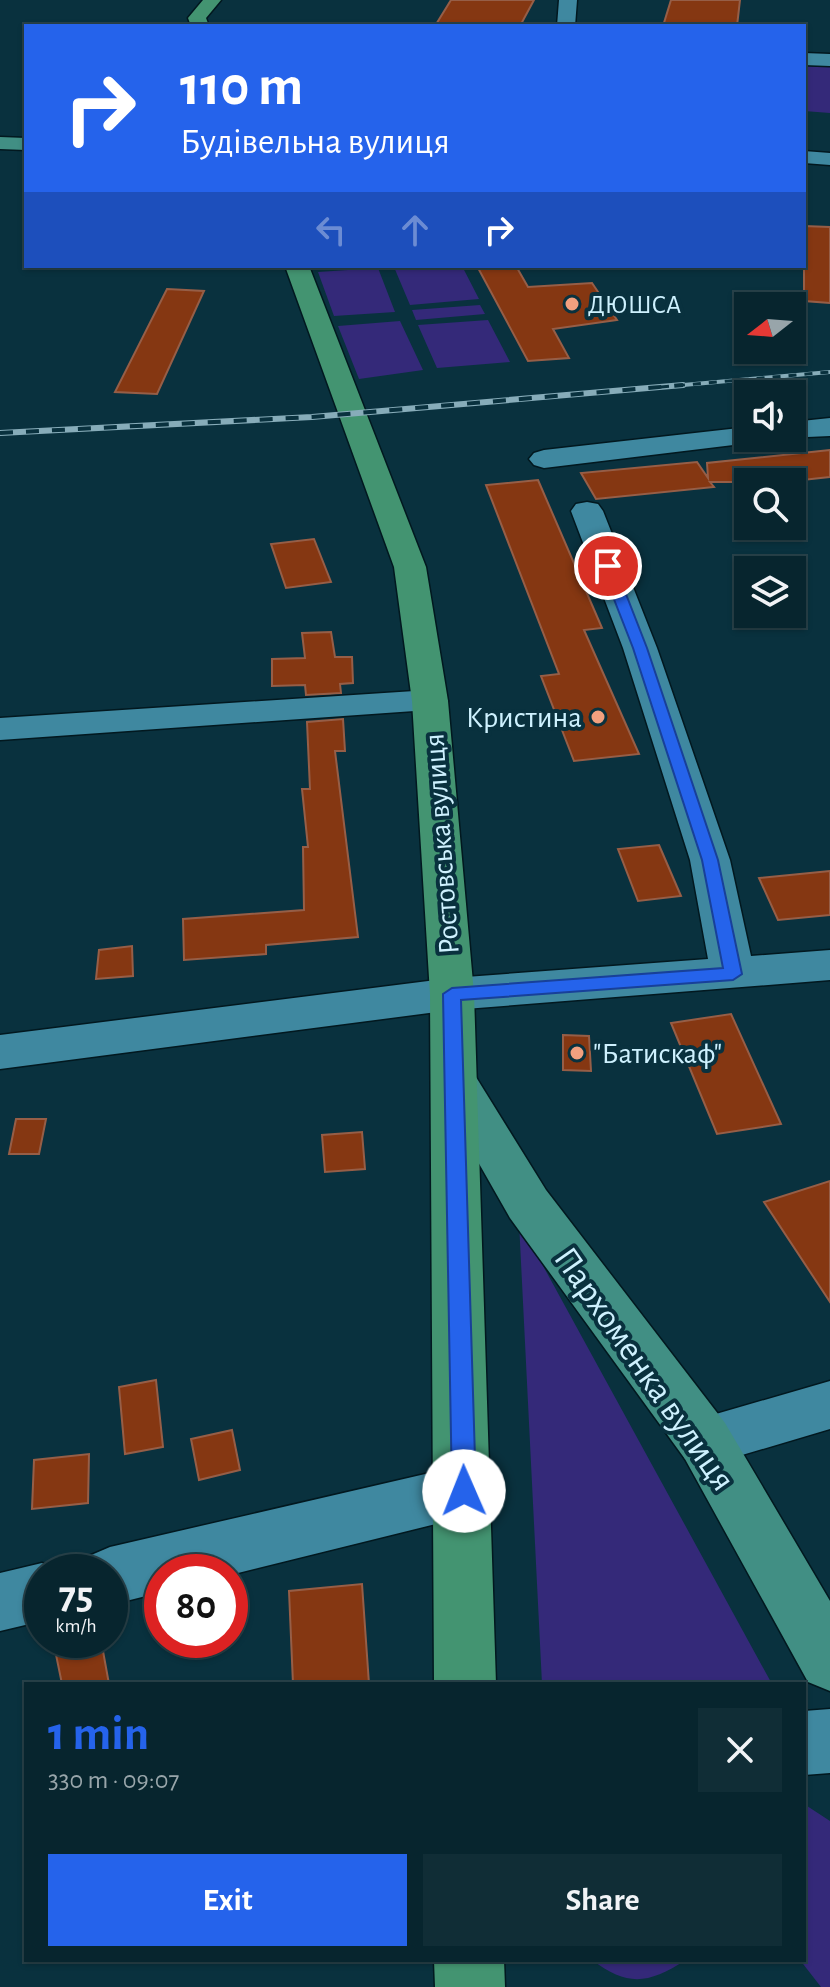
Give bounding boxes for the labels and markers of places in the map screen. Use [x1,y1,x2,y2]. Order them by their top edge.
place label: ДЮШСА [588,292,681,318]
marker: ДЮШСА [563,295,581,313]
pin [574,532,642,600]
place label: Кристина [466,703,582,733]
marker: Кристина [589,708,607,726]
place label: "Батискаф" [593,1039,722,1069]
marker: "Батискаф" [568,1044,586,1062]

